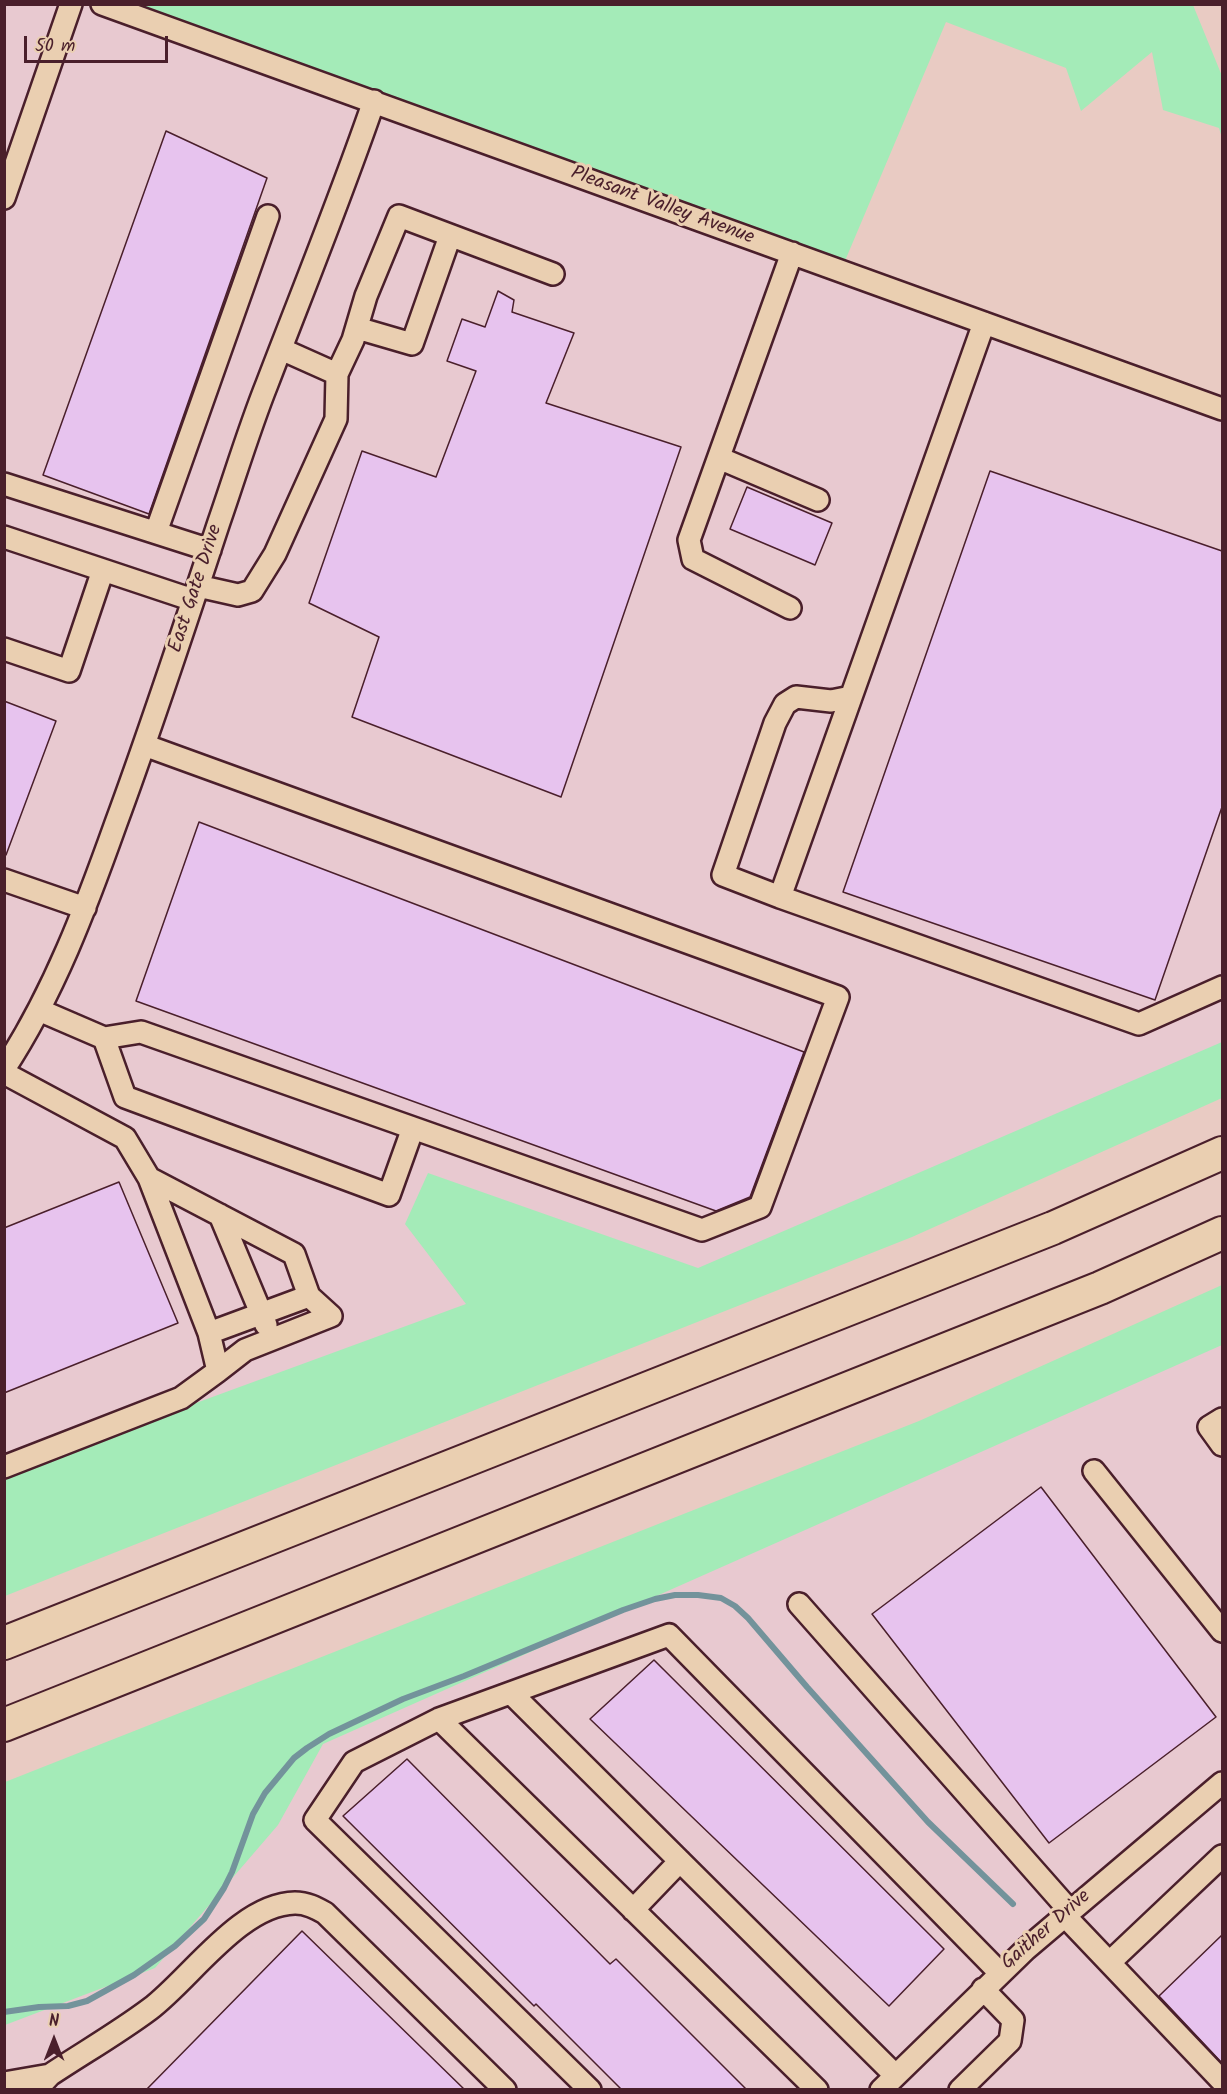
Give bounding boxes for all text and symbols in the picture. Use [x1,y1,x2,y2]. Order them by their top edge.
scale bar [27,24,171,62]
text: 50 m [35,32,75,61]
street label: Pleasant Valley Avenue [567,163,757,251]
street label: East Gate Drive [165,522,229,656]
street label: Gaither Drive [998,1886,1096,1976]
text: N [49,2009,59,2034]
north arrow [24,2010,84,2070]

